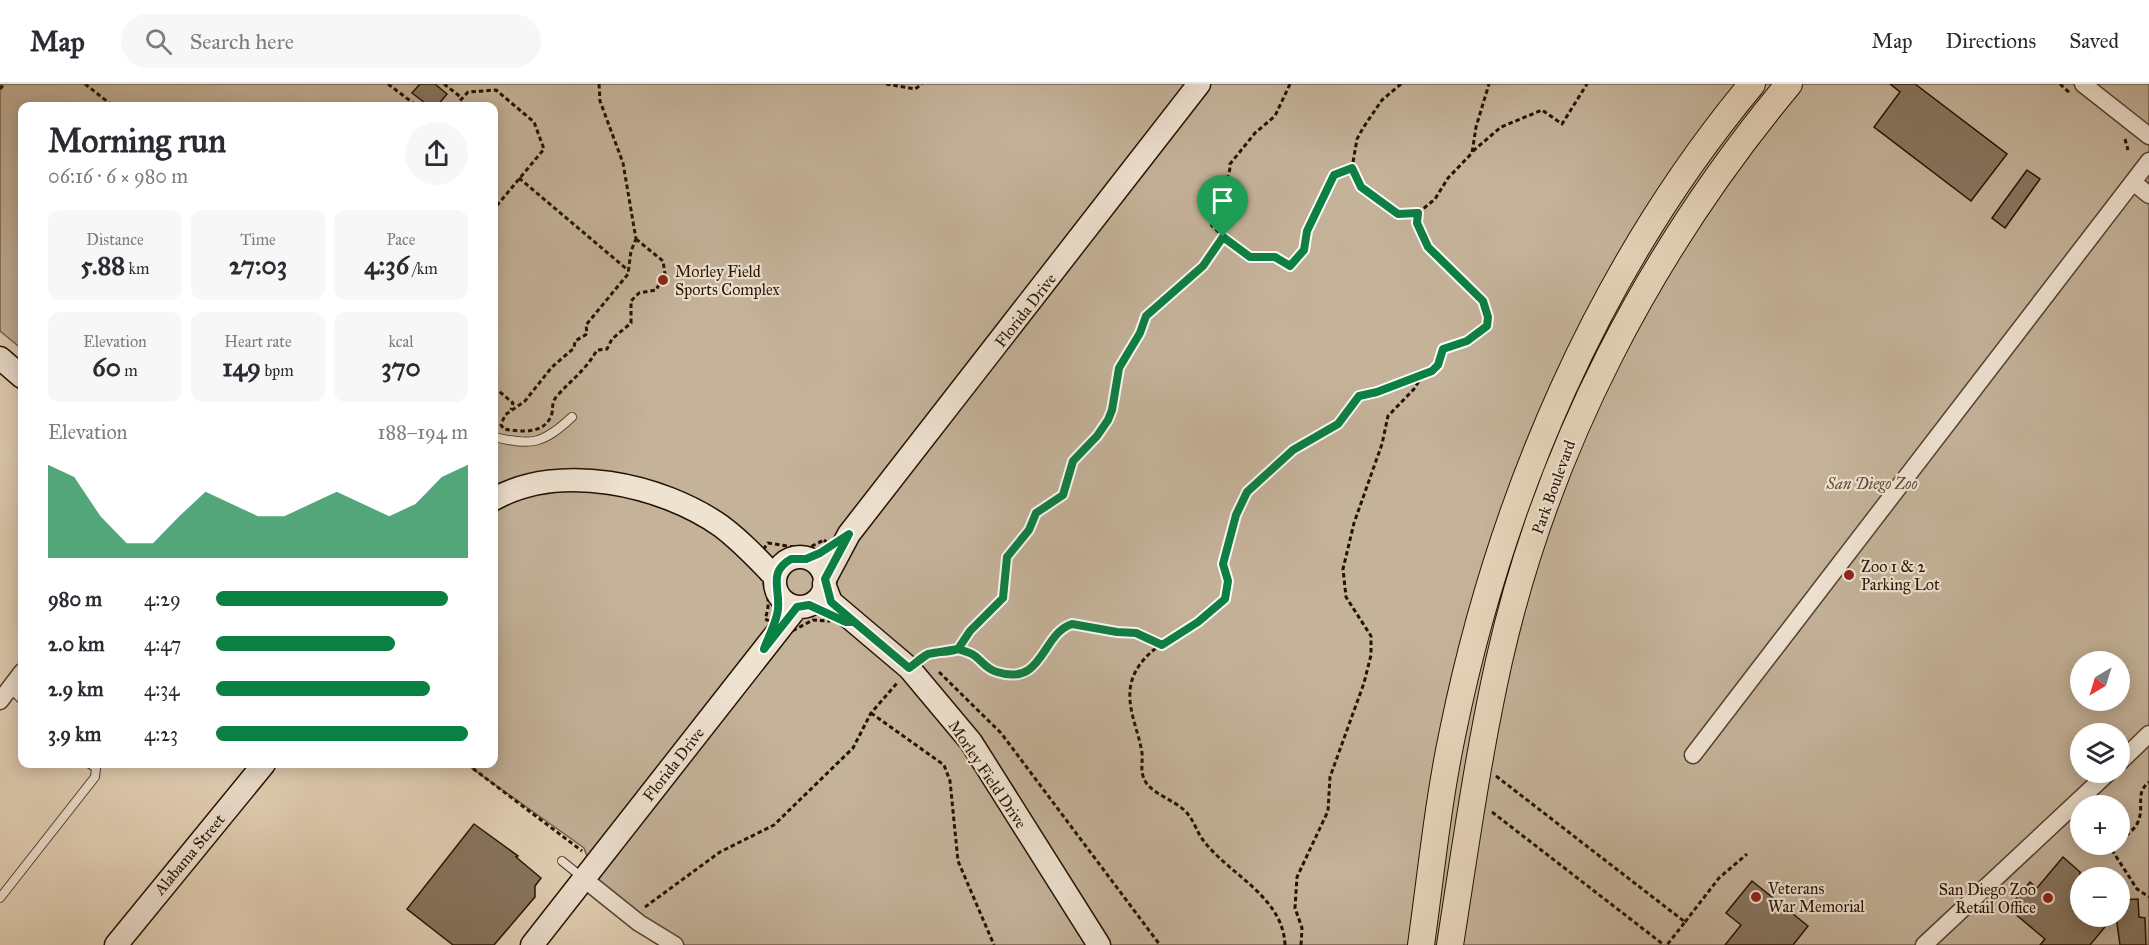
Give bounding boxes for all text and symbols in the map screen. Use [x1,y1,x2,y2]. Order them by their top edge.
search box [121,14,541,68]
text: Map [30,24,85,59]
icon: search [142,25,175,58]
text: Search here [190,28,294,55]
text: Map [1872,28,1913,54]
text: Directions [1946,28,2036,54]
text: Saved [2069,28,2119,54]
text: Morning run [48,121,226,161]
button: share [405,122,468,185]
text: 06:16 · 6 × 980 m [48,164,188,188]
pin [1197,175,1248,237]
icon: arrive [1206,184,1239,217]
text: Distance [86,230,144,249]
text: Time [240,230,276,249]
text: Pace [386,230,416,249]
text: 5.88 [81,249,125,281]
text: 27:03 [229,249,287,281]
text: 4:36 [364,249,409,281]
text: km [125,259,149,278]
text: /km [409,259,438,278]
place label: Morley Field Sports Complex [675,262,780,299]
street label: Florida Drive [991,269,1060,351]
marker: Morley Field Sports Complex [656,273,670,287]
text: Elevation [83,332,147,351]
text: Heart rate [224,332,292,351]
text: kcal [388,332,414,351]
text: 60 [92,351,121,383]
text: 149 [222,351,261,383]
text: 370 [381,351,421,383]
text: m [121,361,138,380]
text: bpm [261,361,294,380]
text: Elevation [48,420,127,444]
text: 188–194 m [378,420,468,444]
street label: Park Boulevard [1528,437,1579,537]
park label: San Diego Zoo [1826,474,1917,493]
place label: Zoo 1 & 2 Parking Lot [1861,557,1940,595]
marker: Zoo 1 & 2 Parking Lot [1842,568,1856,582]
text: 980 m [48,587,102,611]
text: 4:29 [144,587,181,611]
text: 2.0 km [48,632,104,656]
text: 4:47 [144,632,181,656]
north arrow [2070,651,2130,711]
map controls [2070,651,2130,927]
text: 2.9 km [48,677,104,701]
text: 4:34 [144,677,179,701]
street label: Morley Field Drive [944,717,1031,832]
text: 3.9 km [48,722,101,746]
text: 4:23 [144,722,178,746]
street label: Florida Drive [639,723,708,805]
button: layers [2070,723,2130,783]
button: + [2070,795,2130,855]
street label: Alabama Street [149,810,229,899]
button: − [2070,867,2130,927]
place label: Veterans War Memorial [1767,879,1865,916]
place label: San Diego Zoo Retail Office [1939,880,2036,917]
marker: Veterans War Memorial [1749,890,1763,904]
marker: San Diego Zoo Retail Office [2041,891,2055,905]

